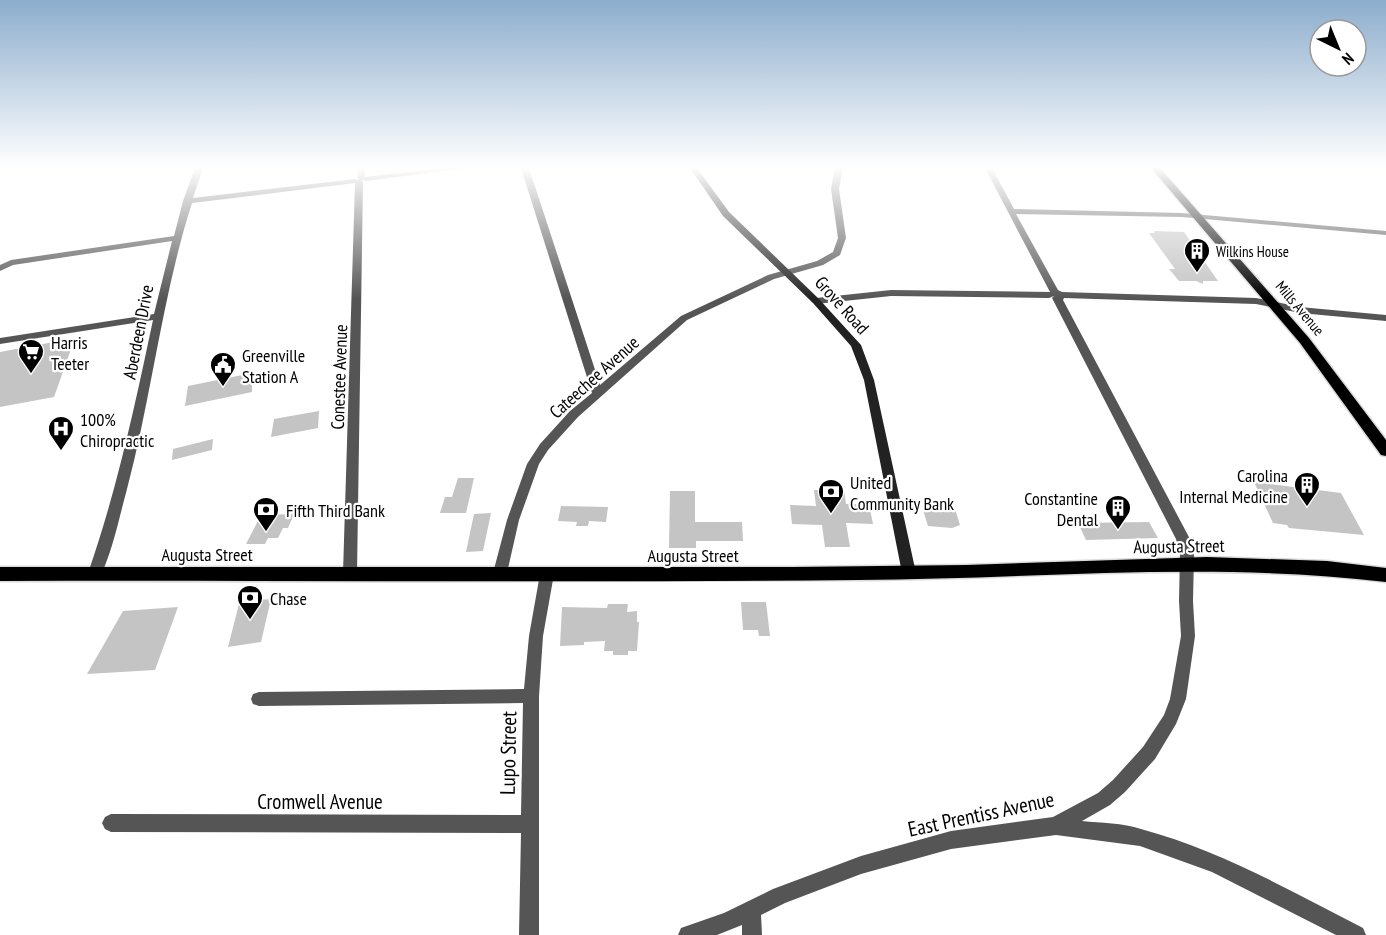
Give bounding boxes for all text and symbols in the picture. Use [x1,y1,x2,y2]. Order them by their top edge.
north arrow [1308,18,1368,78]
text: N [1338,49,1358,69]
building icon: Wilkins House [1182,236,1212,274]
place label: Wilkins House [1216,242,1289,261]
street label: Grove Road [810,271,874,339]
street label: Mills Avenue [1272,277,1328,339]
street label: Aberdeen Drive [118,283,158,381]
street label: Conestee Avenue [326,324,352,430]
place label: Harris Teeter [51,331,89,375]
street label: Cateechee Avenue [545,331,643,423]
supermarket icon: Harris Teeter [16,337,46,375]
place label: Greenville Station A [242,344,305,388]
public building icon: Greenville Station A [208,350,238,388]
place label: 100% Chiropractic [80,408,155,452]
hospital icon: 100% Chiropractic [46,414,76,452]
place label: Carolina Internal Medicine [1179,464,1288,508]
building icon: Carolina Internal Medicine [1292,470,1322,508]
place label: United Community Bank [850,471,954,515]
bank icon: United Community Bank [816,477,846,515]
place label: Constantine Dental [1024,487,1099,531]
building icon: Constantine Dental [1103,493,1133,531]
bank icon: Fifth Third Bank [251,495,281,533]
place label: Fifth Third Bank [286,499,385,522]
street label: Augusta Street [1133,534,1225,558]
street label: Augusta Street [161,543,253,566]
street label: Augusta Street [647,544,739,567]
bank icon: Chase [235,583,265,621]
place label: Chase [270,587,307,610]
street label: Lupo Street [494,711,522,795]
street label: East Prentiss Avenue [905,785,1057,843]
street label: Cromwell Avenue [257,788,383,815]

